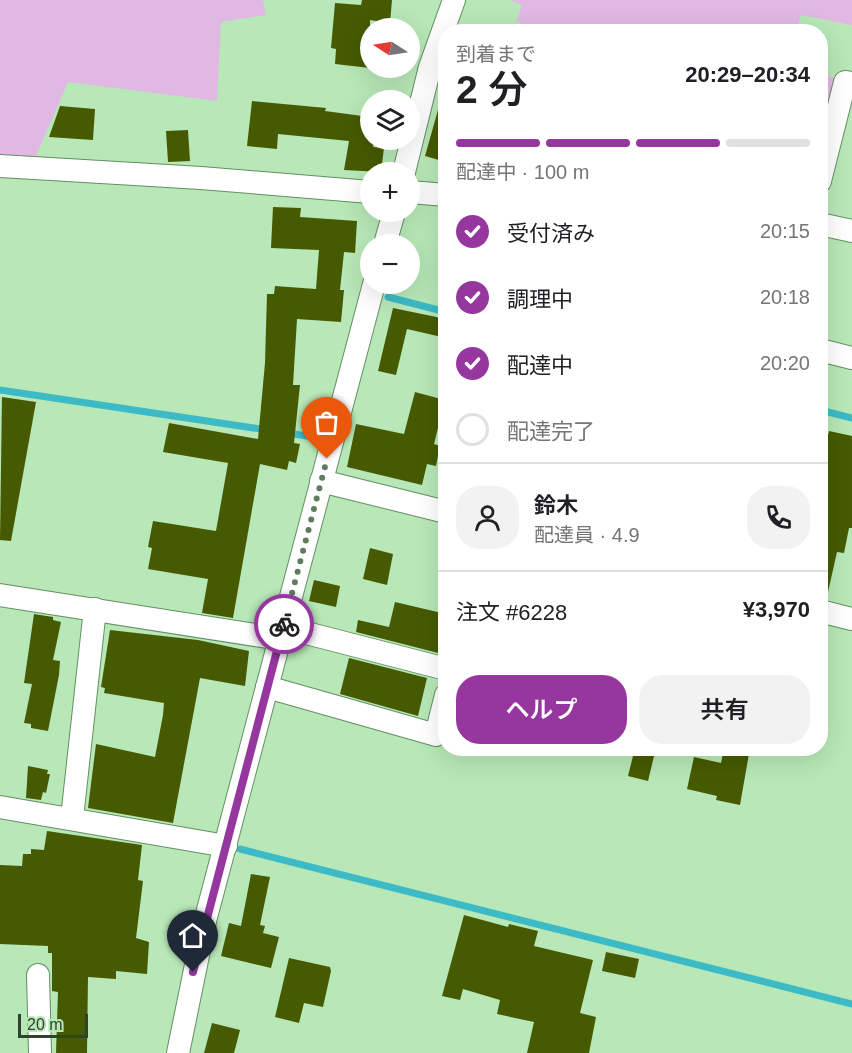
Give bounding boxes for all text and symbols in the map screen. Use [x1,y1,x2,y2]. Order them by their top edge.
north arrow [360,18,420,78]
map controls [360,18,420,294]
text: 到着まで [456,43,536,65]
text: 20:29–20:34 [685,62,810,87]
text: 2 分 [456,68,528,111]
button: layers [360,90,420,150]
text: 配達中 · 100 m [456,161,589,183]
button: + [360,162,420,222]
icon: check [456,215,489,248]
text: 20:15 [760,220,810,242]
text: 受付済み [507,221,595,246]
button: − [360,234,420,294]
icon: check [456,281,489,314]
text: 20:18 [760,286,810,308]
text: 調理中 [507,287,573,312]
icon: check [456,347,489,380]
text: 20:20 [760,352,810,374]
text: 配達中 [507,353,573,378]
pin [301,397,352,459]
icon: bag [310,406,343,439]
text: 配達完了 [507,419,595,444]
button: person [456,486,519,549]
button: phone [747,486,810,549]
text: 鈴木 [534,493,578,518]
text: 配達員 · 4.9 [534,524,640,546]
courier [254,594,314,654]
text: ¥3,970 [743,597,810,622]
text: 注文 #6228 [456,600,567,625]
icon: bike [268,608,301,641]
button: ヘルプ [456,675,627,744]
button: 共有 [639,675,810,744]
pin [167,910,218,972]
icon: home [176,919,209,952]
scale bar [18,1011,88,1038]
text: 20 m [27,1016,63,1033]

